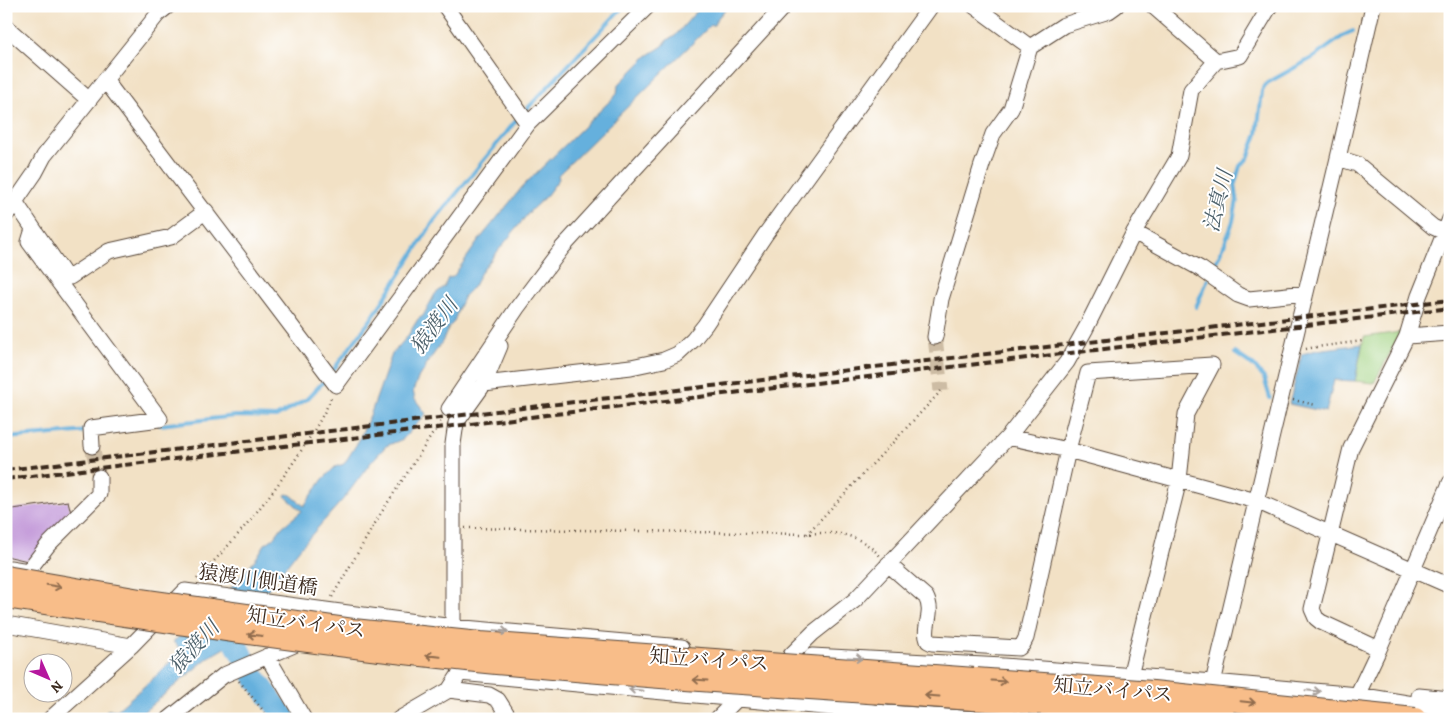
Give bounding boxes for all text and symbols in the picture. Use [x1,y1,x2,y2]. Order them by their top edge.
water label: 法真川 [1197,165,1240,235]
water label: 猿渡川 [404,291,465,360]
street label: 猿渡川側道橋 [197,558,319,602]
one-way arrow [46,581,62,591]
street label: 知立バイパス [245,601,367,645]
water label: 猿渡川 [163,613,227,680]
one-way arrow [493,627,509,636]
one-way arrow [247,630,263,640]
street label: 知立バイパス [648,642,770,678]
one-way arrow [426,651,442,661]
north arrow [22,652,72,702]
one-way arrow [847,654,863,663]
street label: 知立バイパス [1052,671,1174,709]
one-way arrow [692,675,708,684]
one-way arrow [991,676,1007,686]
text: N [47,677,67,697]
one-way arrow [628,685,644,695]
one-way arrow [1305,686,1321,696]
one-way arrow [924,691,940,700]
one-way arrow [1240,697,1256,707]

